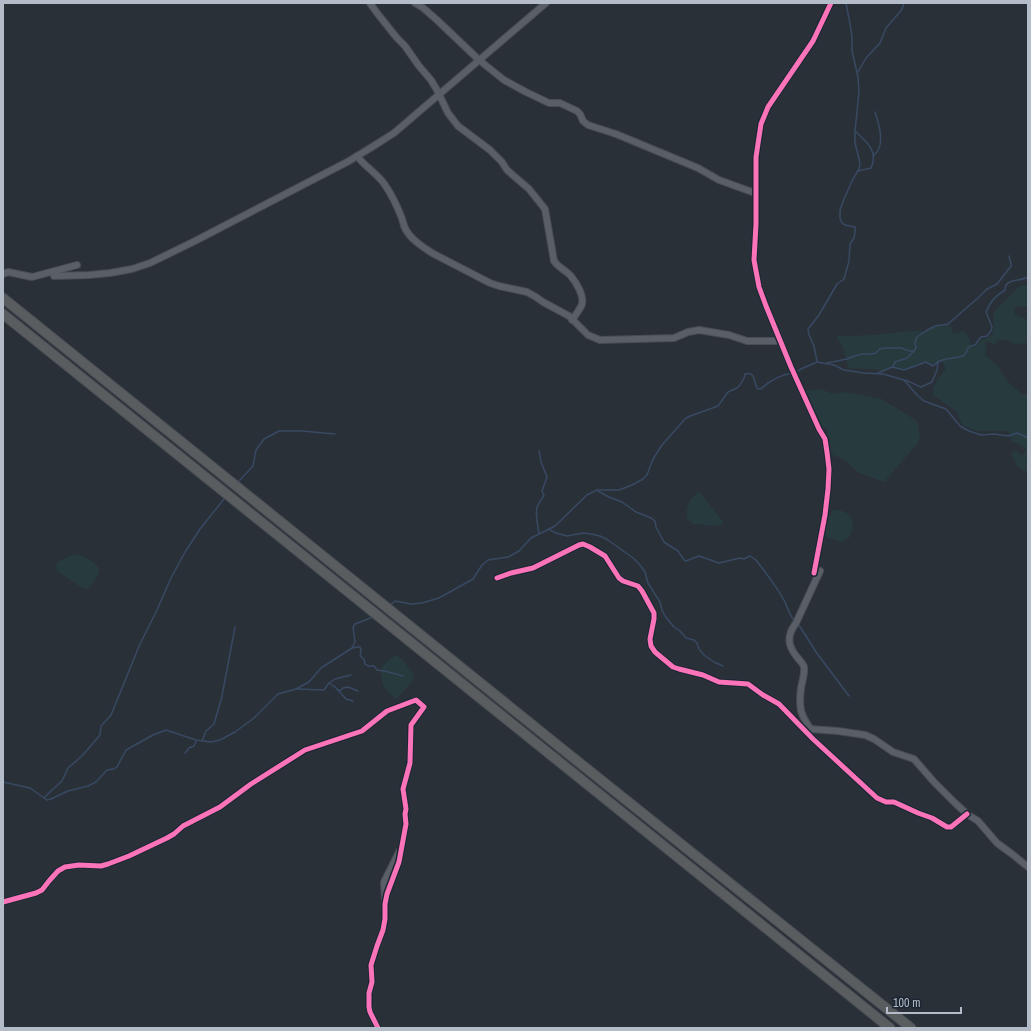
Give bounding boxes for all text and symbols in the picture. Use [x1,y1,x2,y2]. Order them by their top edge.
scale bar [887,989,961,1015]
text: 100 m [893,995,920,1011]

